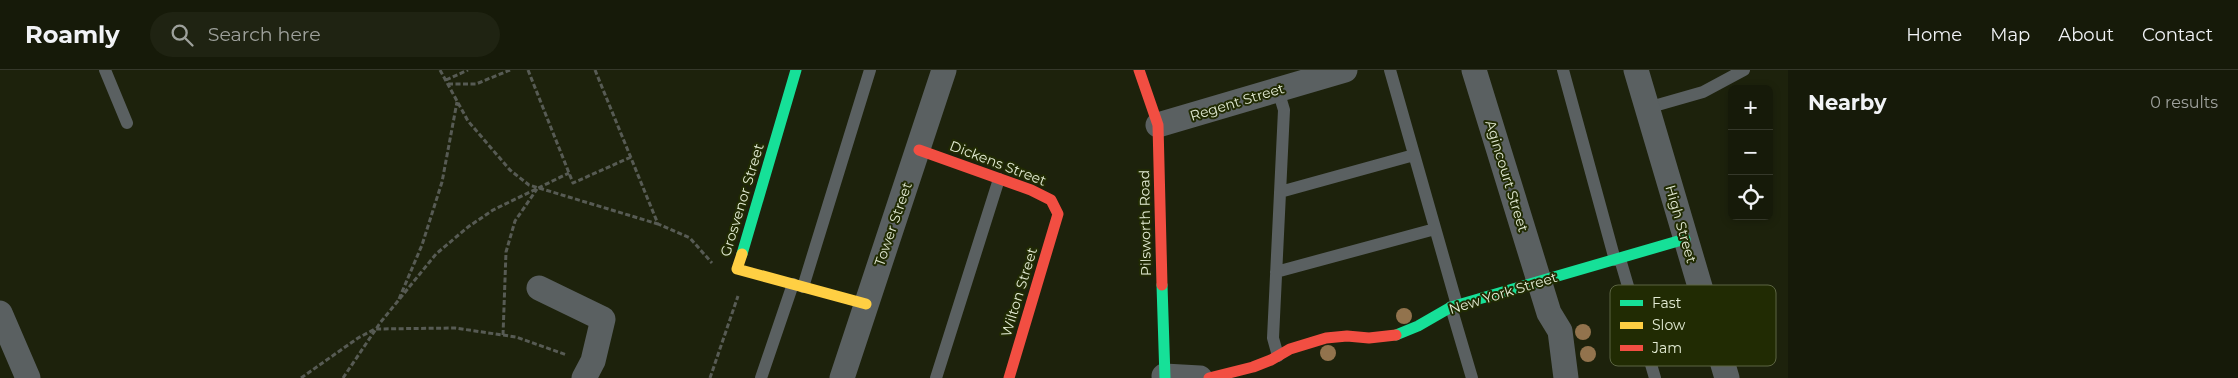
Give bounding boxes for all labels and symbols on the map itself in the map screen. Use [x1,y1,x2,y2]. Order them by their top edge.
street label: Regent Street [1188,79,1287,125]
street label: Agincourt Street [1481,118,1533,235]
street label: Dickens Street [947,136,1049,190]
street label: Grosvenor Street [716,141,768,259]
street label: Pilsworth Road [1135,170,1155,276]
street label: Tower Street [870,179,916,269]
street label: High Street [1661,183,1701,265]
street label: Wilton Street [997,245,1041,339]
street label: New York Street [1447,268,1560,318]
legend [1610,285,1776,366]
text: Fast [1652,294,1682,312]
text: Slow [1652,316,1686,334]
text: Jam [1651,339,1682,357]

